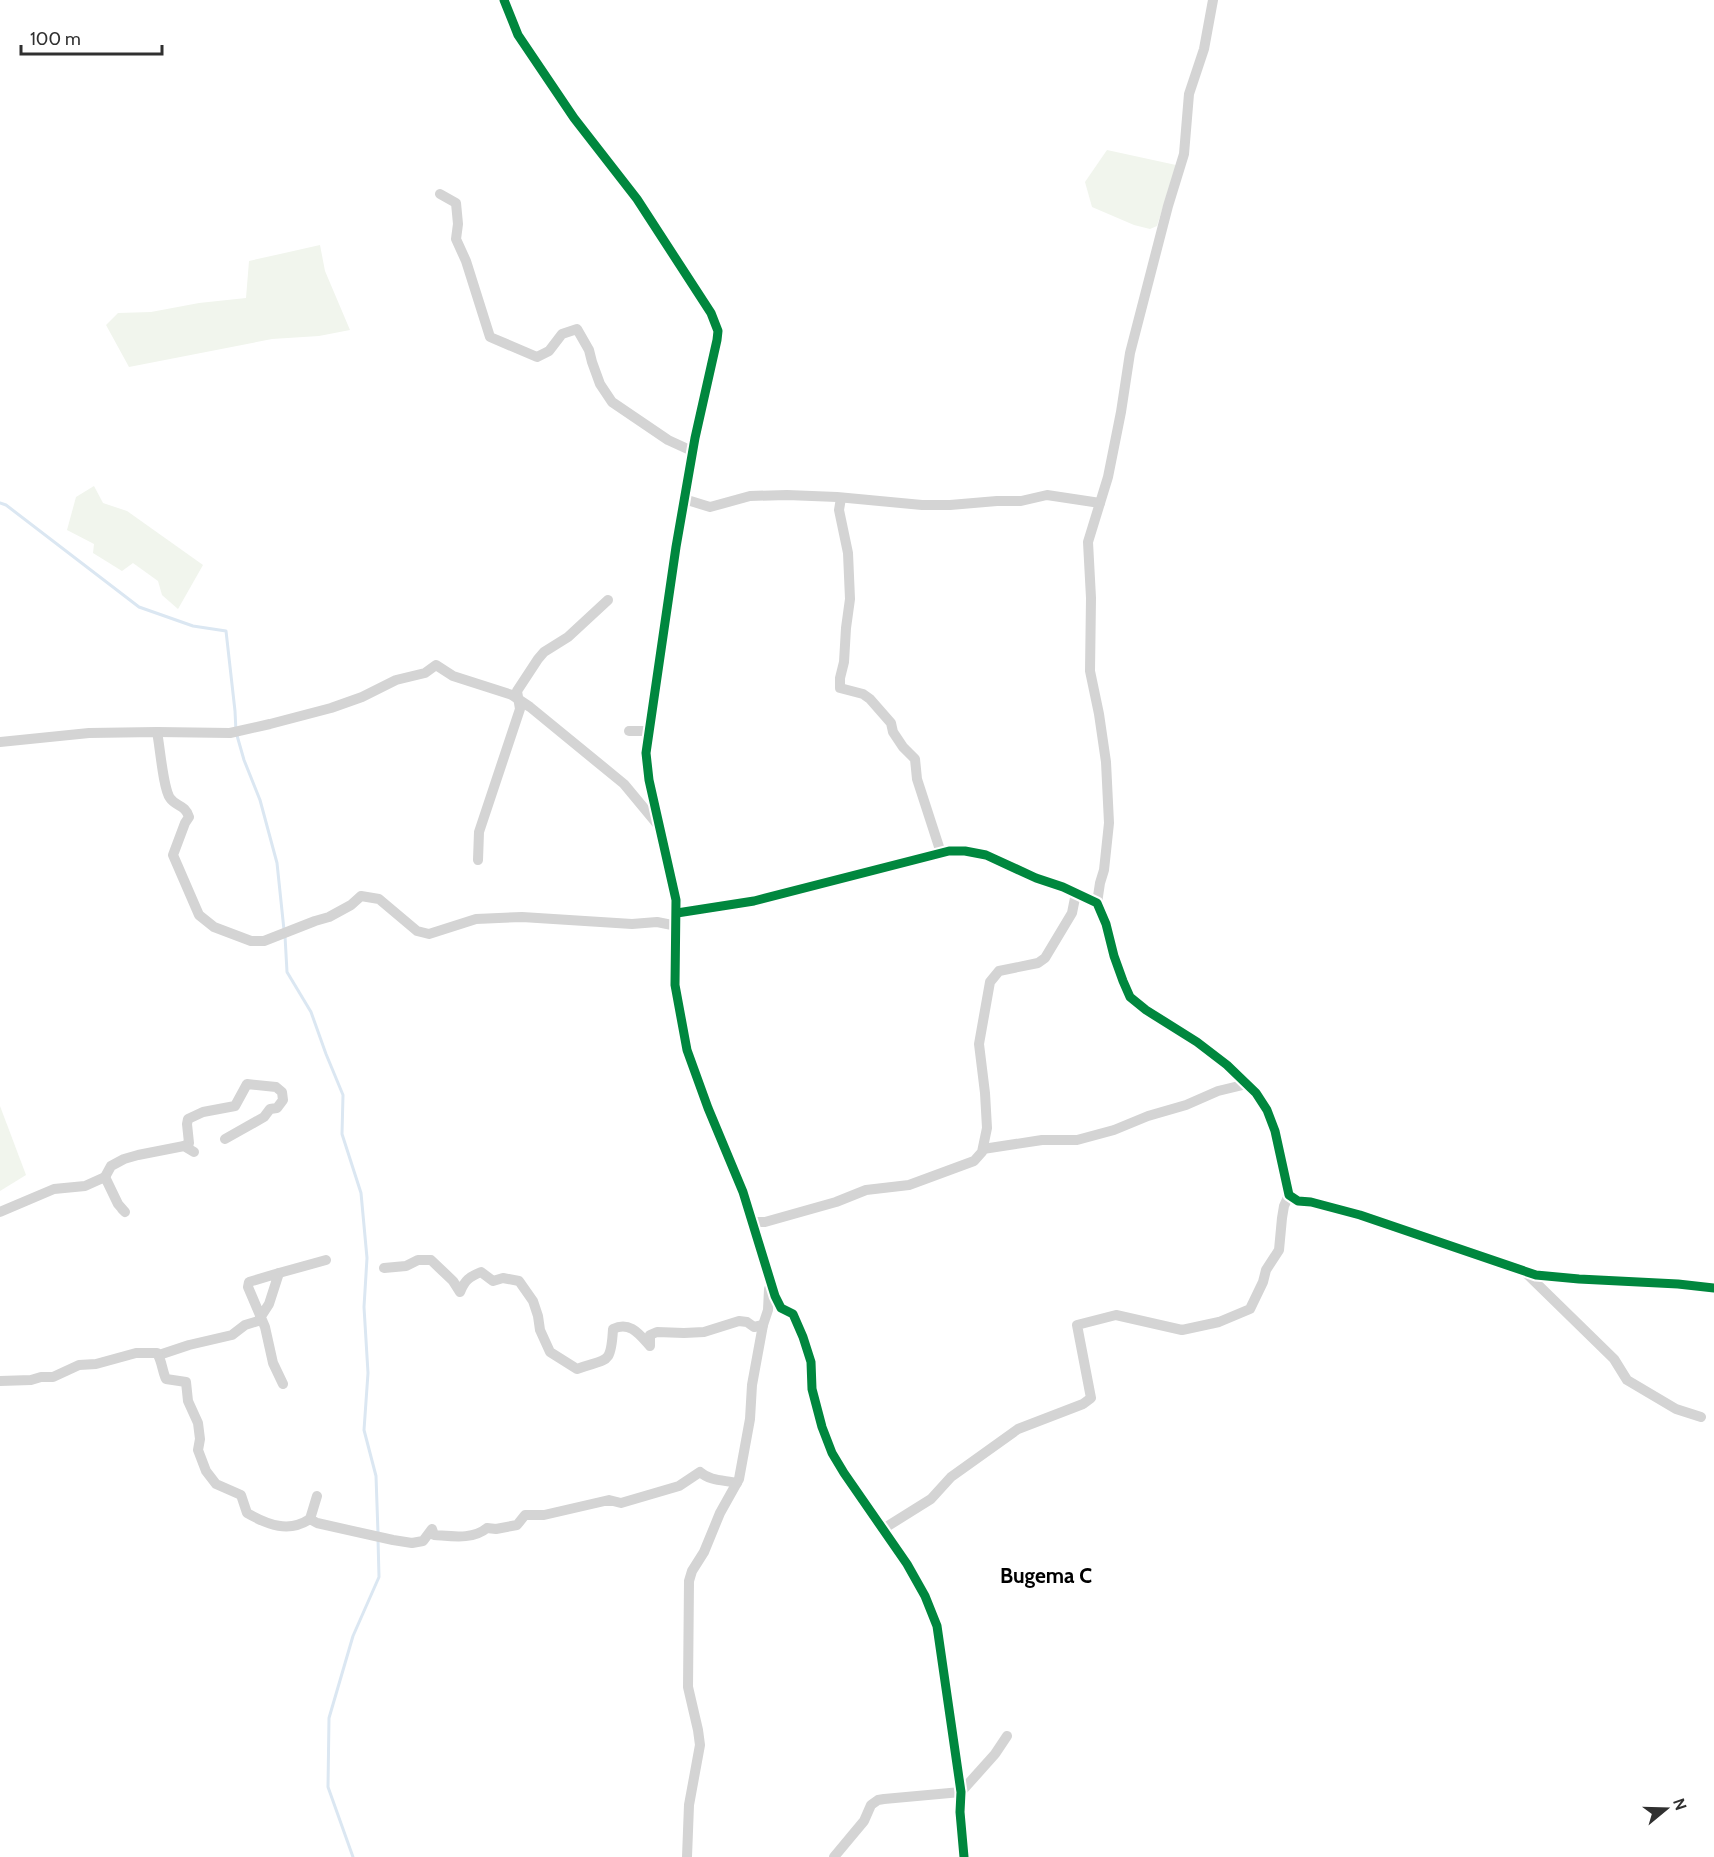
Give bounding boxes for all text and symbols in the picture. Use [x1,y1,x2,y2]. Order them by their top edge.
scale bar [21,18,162,56]
text: 100 m [30,28,81,50]
district label: Bugema C [1000,1563,1092,1588]
north arrow [1636,1779,1696,1839]
text: N [1669,1796,1691,1813]

